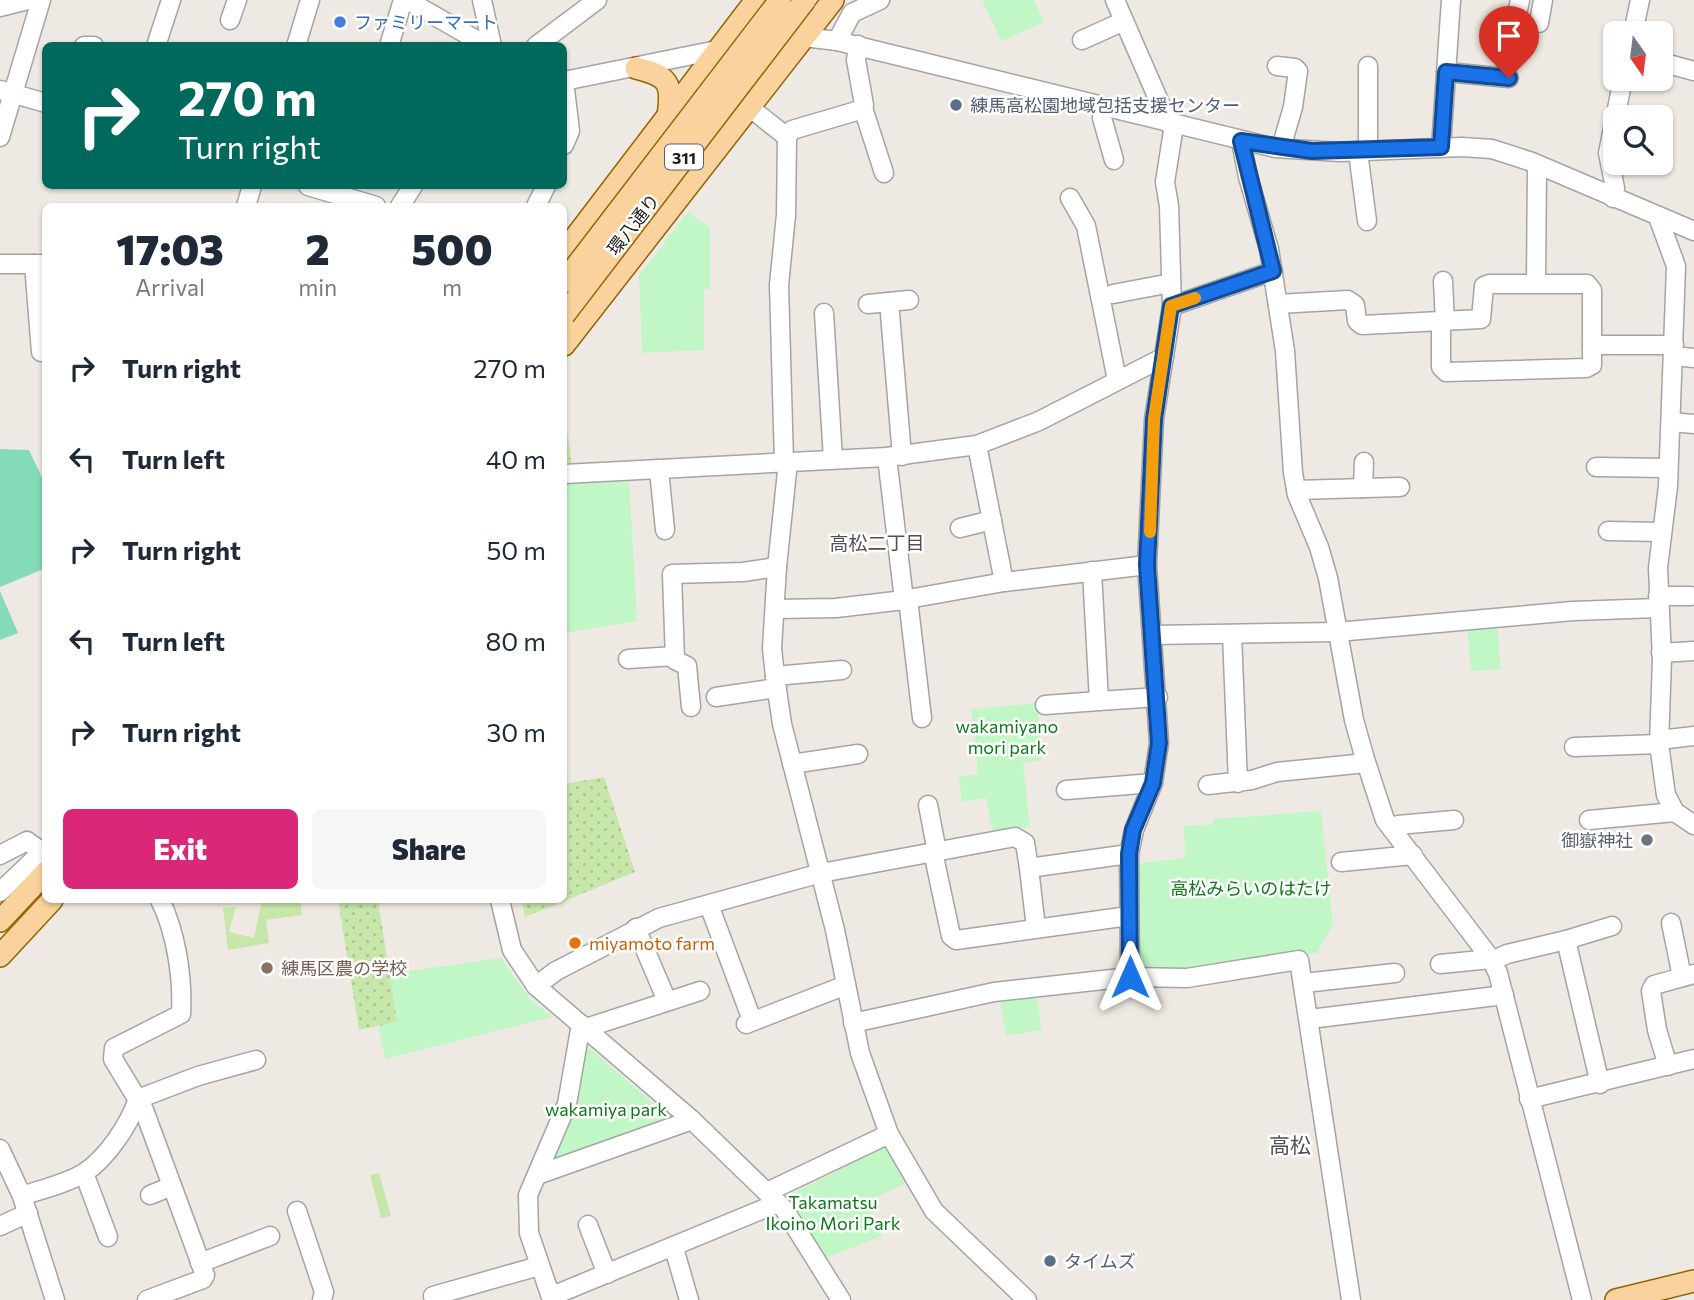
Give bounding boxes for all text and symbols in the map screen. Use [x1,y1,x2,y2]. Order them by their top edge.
pin [1479,6,1539,78]
place label: ファミリーマート [354,11,498,33]
marker: ファミリーマート [332,14,348,30]
icon: arrive [1490,17,1528,55]
north arrow [1603,21,1673,91]
map controls [1603,21,1673,175]
text: 270 m [178,66,317,126]
icon: right [63,70,154,161]
place label: 練馬高松園地域包括支援センター [970,94,1240,116]
marker: 練馬高松園地域包括支援センター [948,97,964,113]
button: search [1603,105,1673,175]
text: Turn right [178,126,321,166]
road number: 311 [665,144,703,169]
street label: 環八通り [602,189,664,259]
text: 17:03 [116,222,224,274]
text: 2 [306,222,330,274]
text: 500 [412,222,493,274]
text: Arrival [135,273,205,301]
text: min [298,273,337,301]
text: m [442,273,462,301]
icon: right [63,349,101,387]
text: Turn right [122,352,241,383]
text: 270 m [473,352,546,383]
icon: left [63,440,101,478]
text: Turn left [122,443,225,474]
text: 40 m [486,443,546,474]
icon: right [63,531,101,569]
district label: 高松二丁目 [829,531,925,554]
text: Turn right [122,534,241,565]
text: 50 m [486,534,546,565]
icon: left [63,622,101,660]
text: Turn left [122,625,225,656]
text: 80 m [486,625,546,656]
icon: right [63,713,101,751]
park label: wakamiyano mori park [956,715,1058,758]
text: Turn right [122,716,241,747]
text: 30 m [487,716,546,747]
button: Exit [63,809,298,889]
button: Share [312,809,546,889]
place label: 御嶽神社 [1561,829,1633,851]
marker: 御嶽神社 [1639,832,1655,848]
park label: 高松みらいのはたけ [1170,877,1332,899]
place label: miyamoto farm [589,932,715,954]
marker: miyamoto farm [567,935,583,951]
position arrow [1093,940,1167,1014]
place label: 練馬区農の学校 [281,957,407,979]
marker: 練馬区農の学校 [259,960,275,976]
park label: wakamiya park [545,1098,667,1120]
district label: 高松 [1269,1132,1311,1157]
park label: Takamatsu Ikoino Mori Park [765,1191,901,1234]
place label: タイムズ [1064,1250,1136,1272]
marker: タイムズ [1042,1253,1058,1269]

